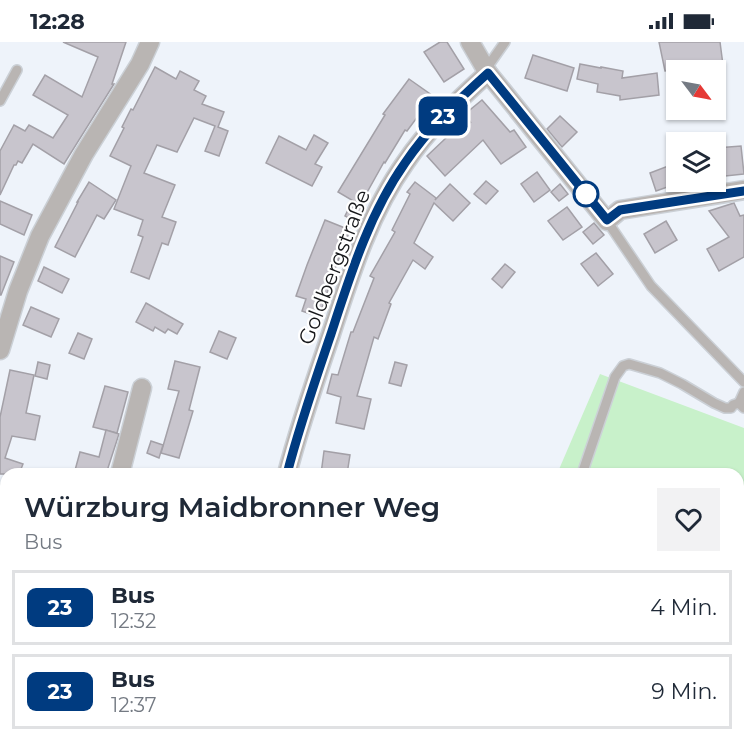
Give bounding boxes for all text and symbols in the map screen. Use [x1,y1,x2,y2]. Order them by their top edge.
text: 12:28 [30,8,85,35]
north arrow [666,60,726,120]
map controls [666,60,726,192]
line badge: 23 [416,96,470,136]
text: 23 [431,104,455,129]
button: layers [666,132,726,192]
unlabelled marker [573,181,599,207]
street label: Goldbergstraße [293,186,375,348]
button: heart [657,488,720,551]
text: Würzburg Maidbronner Weg [24,490,440,524]
text: Bus [24,530,62,554]
text: Bus [111,582,155,609]
text: 4 Min. [650,594,717,621]
text: 23 [48,595,72,620]
text: 12:32 [111,609,156,633]
text: Bus [111,666,155,693]
text: 9 Min. [651,678,717,705]
text: 23 [48,679,72,704]
text: 12:37 [111,693,157,717]

